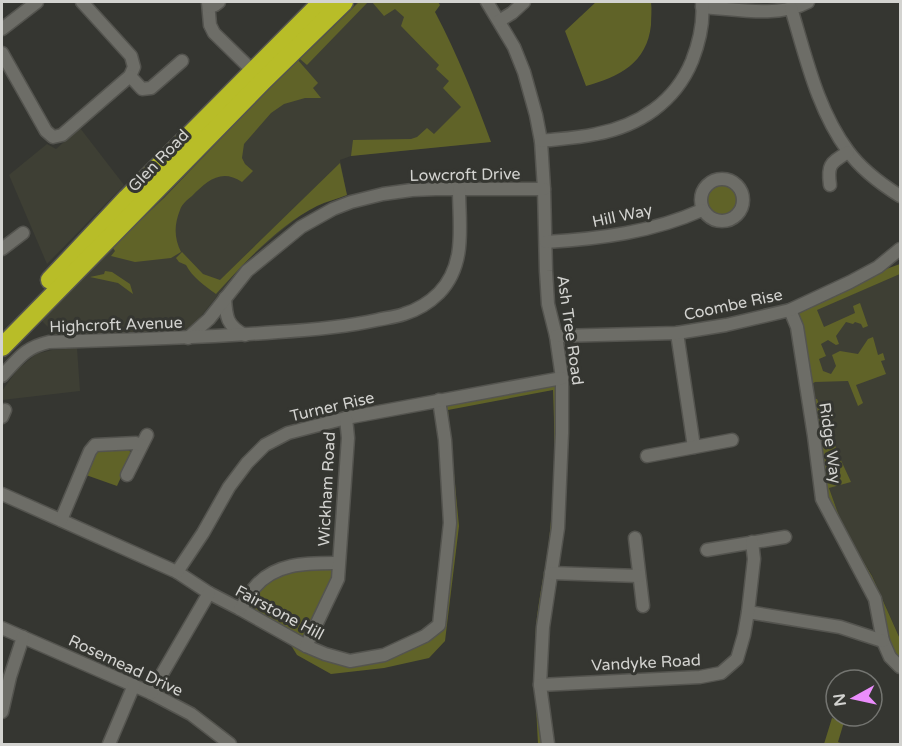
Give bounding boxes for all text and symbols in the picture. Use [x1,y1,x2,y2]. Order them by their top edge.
street label: Glen Road [124,125,193,196]
street label: Lowcroft Drive [409,164,521,186]
street label: Hill Way [590,200,655,232]
street label: Ash Tree Road [552,274,588,386]
street label: Coombe Rise [682,285,784,325]
street label: Highcroft Avenue [49,313,183,337]
street label: Turner Rise [288,388,376,426]
street label: Ridge Way [814,401,846,485]
street label: Wickham Road [314,431,340,547]
street label: Fairstone Hill [232,581,327,645]
street label: Rosemead Drive [65,631,186,701]
street label: Vandyke Road [591,650,701,676]
north arrow [824,668,884,728]
text: N [829,692,851,708]

